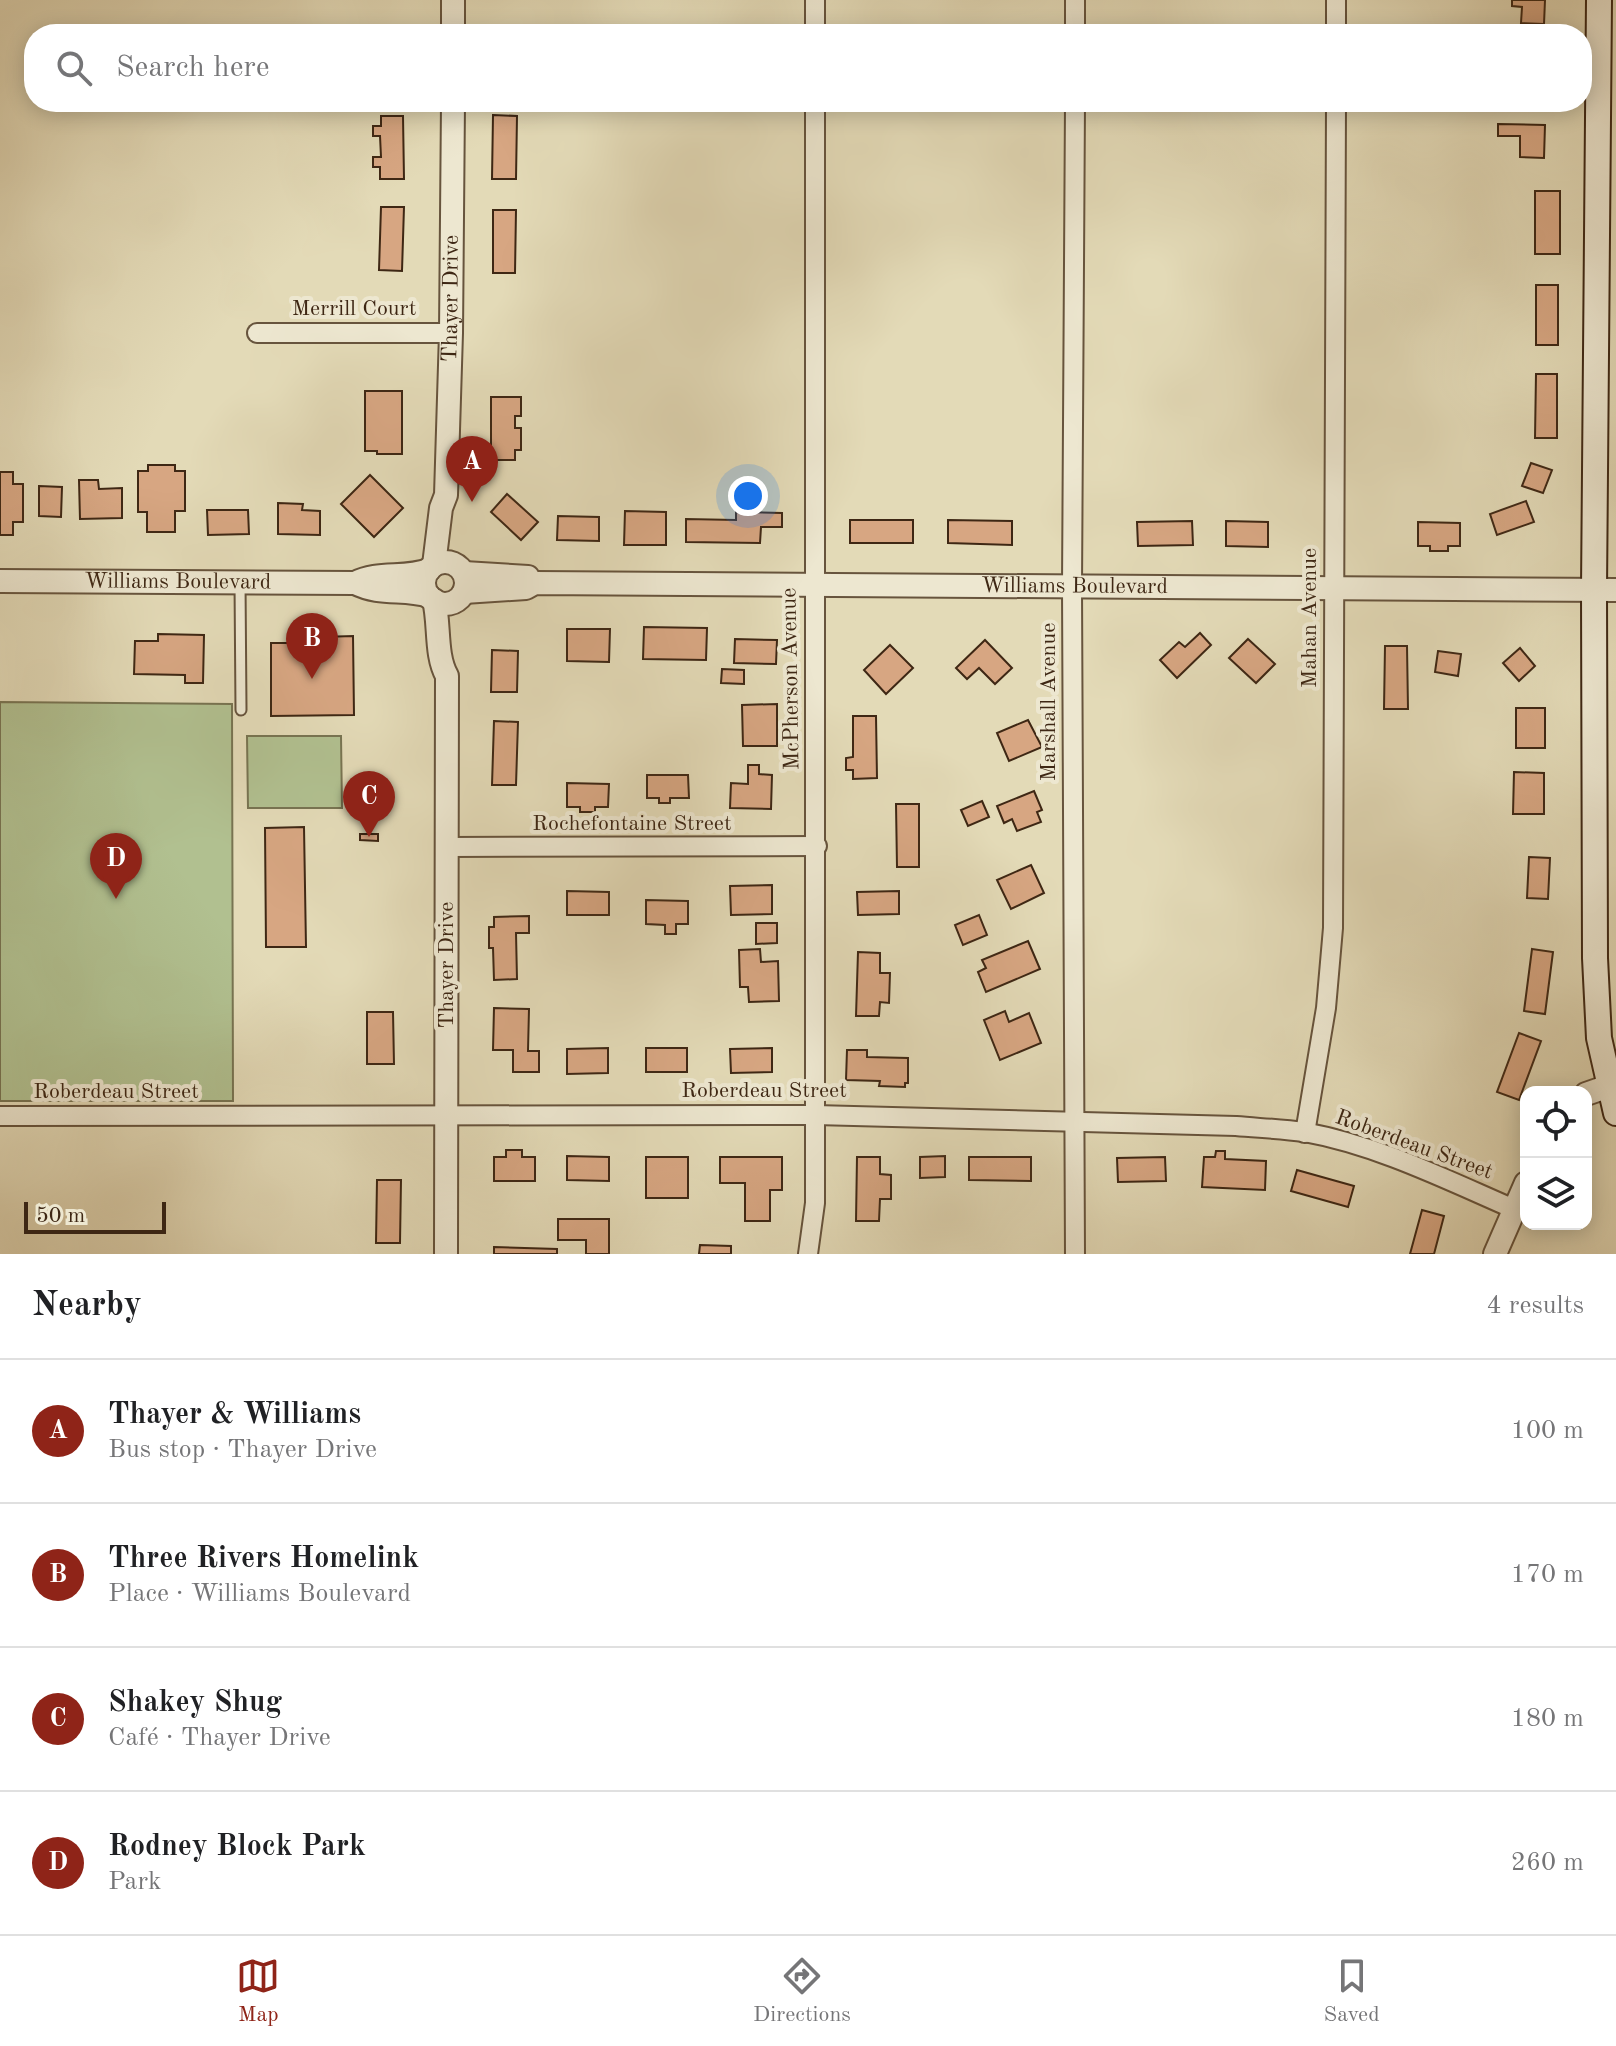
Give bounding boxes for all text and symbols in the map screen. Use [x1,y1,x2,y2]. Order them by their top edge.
search box [24,24,1592,112]
icon: search [52,46,96,90]
text: Search here [116,53,270,83]
street label: Thayer Drive [439,235,463,362]
street label: Merrill Court [292,298,416,320]
pin: A [446,436,498,502]
your location [728,476,768,516]
street label: Mahan Avenue [1299,548,1321,688]
street label: Williams Boulevard [85,570,271,594]
street label: Williams Boulevard [981,575,1168,598]
street label: McPherson Avenue [778,588,804,770]
pin: B [286,613,338,679]
street label: Marshall Avenue [1038,623,1060,781]
pin: C [343,771,395,837]
street label: Rochefontaine Street [532,813,732,835]
pin: D [90,833,142,899]
street label: Thayer Drive [436,902,458,1028]
street label: Roberdeau Street [681,1080,847,1102]
street label: Roberdeau Street [33,1081,199,1103]
map controls [1520,1086,1592,1230]
button: locate [1520,1086,1592,1158]
street label: Roberdeau Street [1332,1106,1496,1184]
button: layers [1520,1158,1592,1230]
scale bar [24,1198,166,1234]
text: 50 m [36,1205,85,1227]
text: Nearby [32,1289,142,1323]
text: 4 results [1486,1293,1584,1319]
text: Thayer & Williams [108,1400,361,1430]
text: A [48,1418,68,1444]
text: 100 m [1511,1418,1584,1444]
text: Bus stop · Thayer Drive [108,1437,377,1463]
text: Three Rivers Homelink [108,1544,419,1574]
text: B [49,1562,67,1588]
text: 170 m [1511,1562,1584,1588]
text: Place · Williams Boulevard [108,1581,411,1607]
text: Shakey Shug [108,1688,282,1718]
text: C [49,1706,67,1732]
text: 180 m [1511,1706,1584,1732]
text: Café · Thayer Drive [108,1725,331,1751]
text: Rodney Block Park [108,1832,366,1862]
text: D [48,1850,68,1876]
text: 260 m [1511,1850,1584,1876]
text: Park [108,1869,162,1895]
tab: Map [236,1954,280,2029]
tab: Directions [753,1954,851,2029]
tab: Saved [1324,1954,1380,2029]

